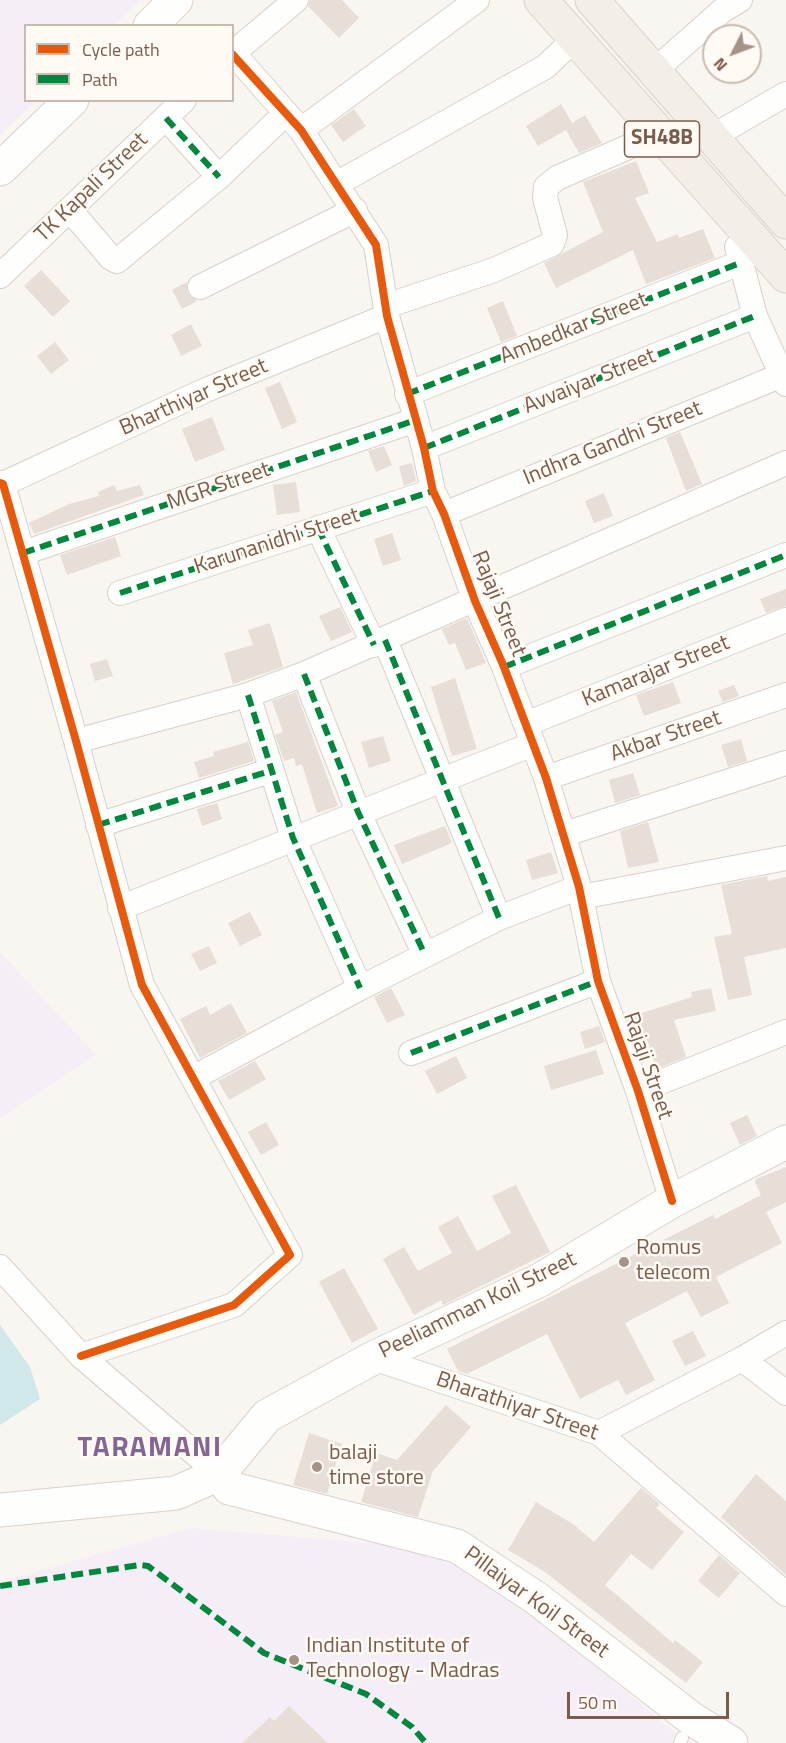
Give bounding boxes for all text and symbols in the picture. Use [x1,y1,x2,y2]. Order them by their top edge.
legend [24,24,234,102]
north arrow [702,24,762,84]
text: Cycle path [82,36,160,63]
text: N [707,53,733,77]
text: Path [82,66,118,93]
road number: SH48B [624,121,700,157]
street label: TK Kapali Street [30,128,154,248]
street label: Ambedkar Street [497,287,651,371]
street label: Avvaiyar Street [520,344,660,420]
street label: Bharthiyar Street [116,354,272,442]
street label: Indhra Gandhi Street [520,396,706,492]
street label: MGR Street [164,457,274,517]
street label: Karunanidhi Street [191,503,363,581]
street label: Rajaji Street [465,547,531,661]
street label: Kamarajar Street [578,630,734,714]
street label: Akbar Street [607,706,725,768]
street label: Rajaji Street [616,1009,678,1123]
place label: Romus telecom [636,1236,710,1288]
street label: Peeliamman Koil Street [375,1247,581,1365]
marker: Romus telecom [617,1255,631,1269]
street label: Bharathiyar Street [432,1367,602,1447]
district label: TARAMANI [78,1432,222,1466]
place label: balaji time store [329,1441,424,1492]
marker: balaji time store [310,1460,324,1474]
street label: Pillaiyar Koil Street [458,1541,614,1665]
place label: Indian Institute of Technology - Madras [306,1634,499,1686]
marker: Indian Institute of Technology - Madras [287,1653,301,1667]
scale bar [570,1680,732,1718]
text: 50 m [578,1689,617,1716]

